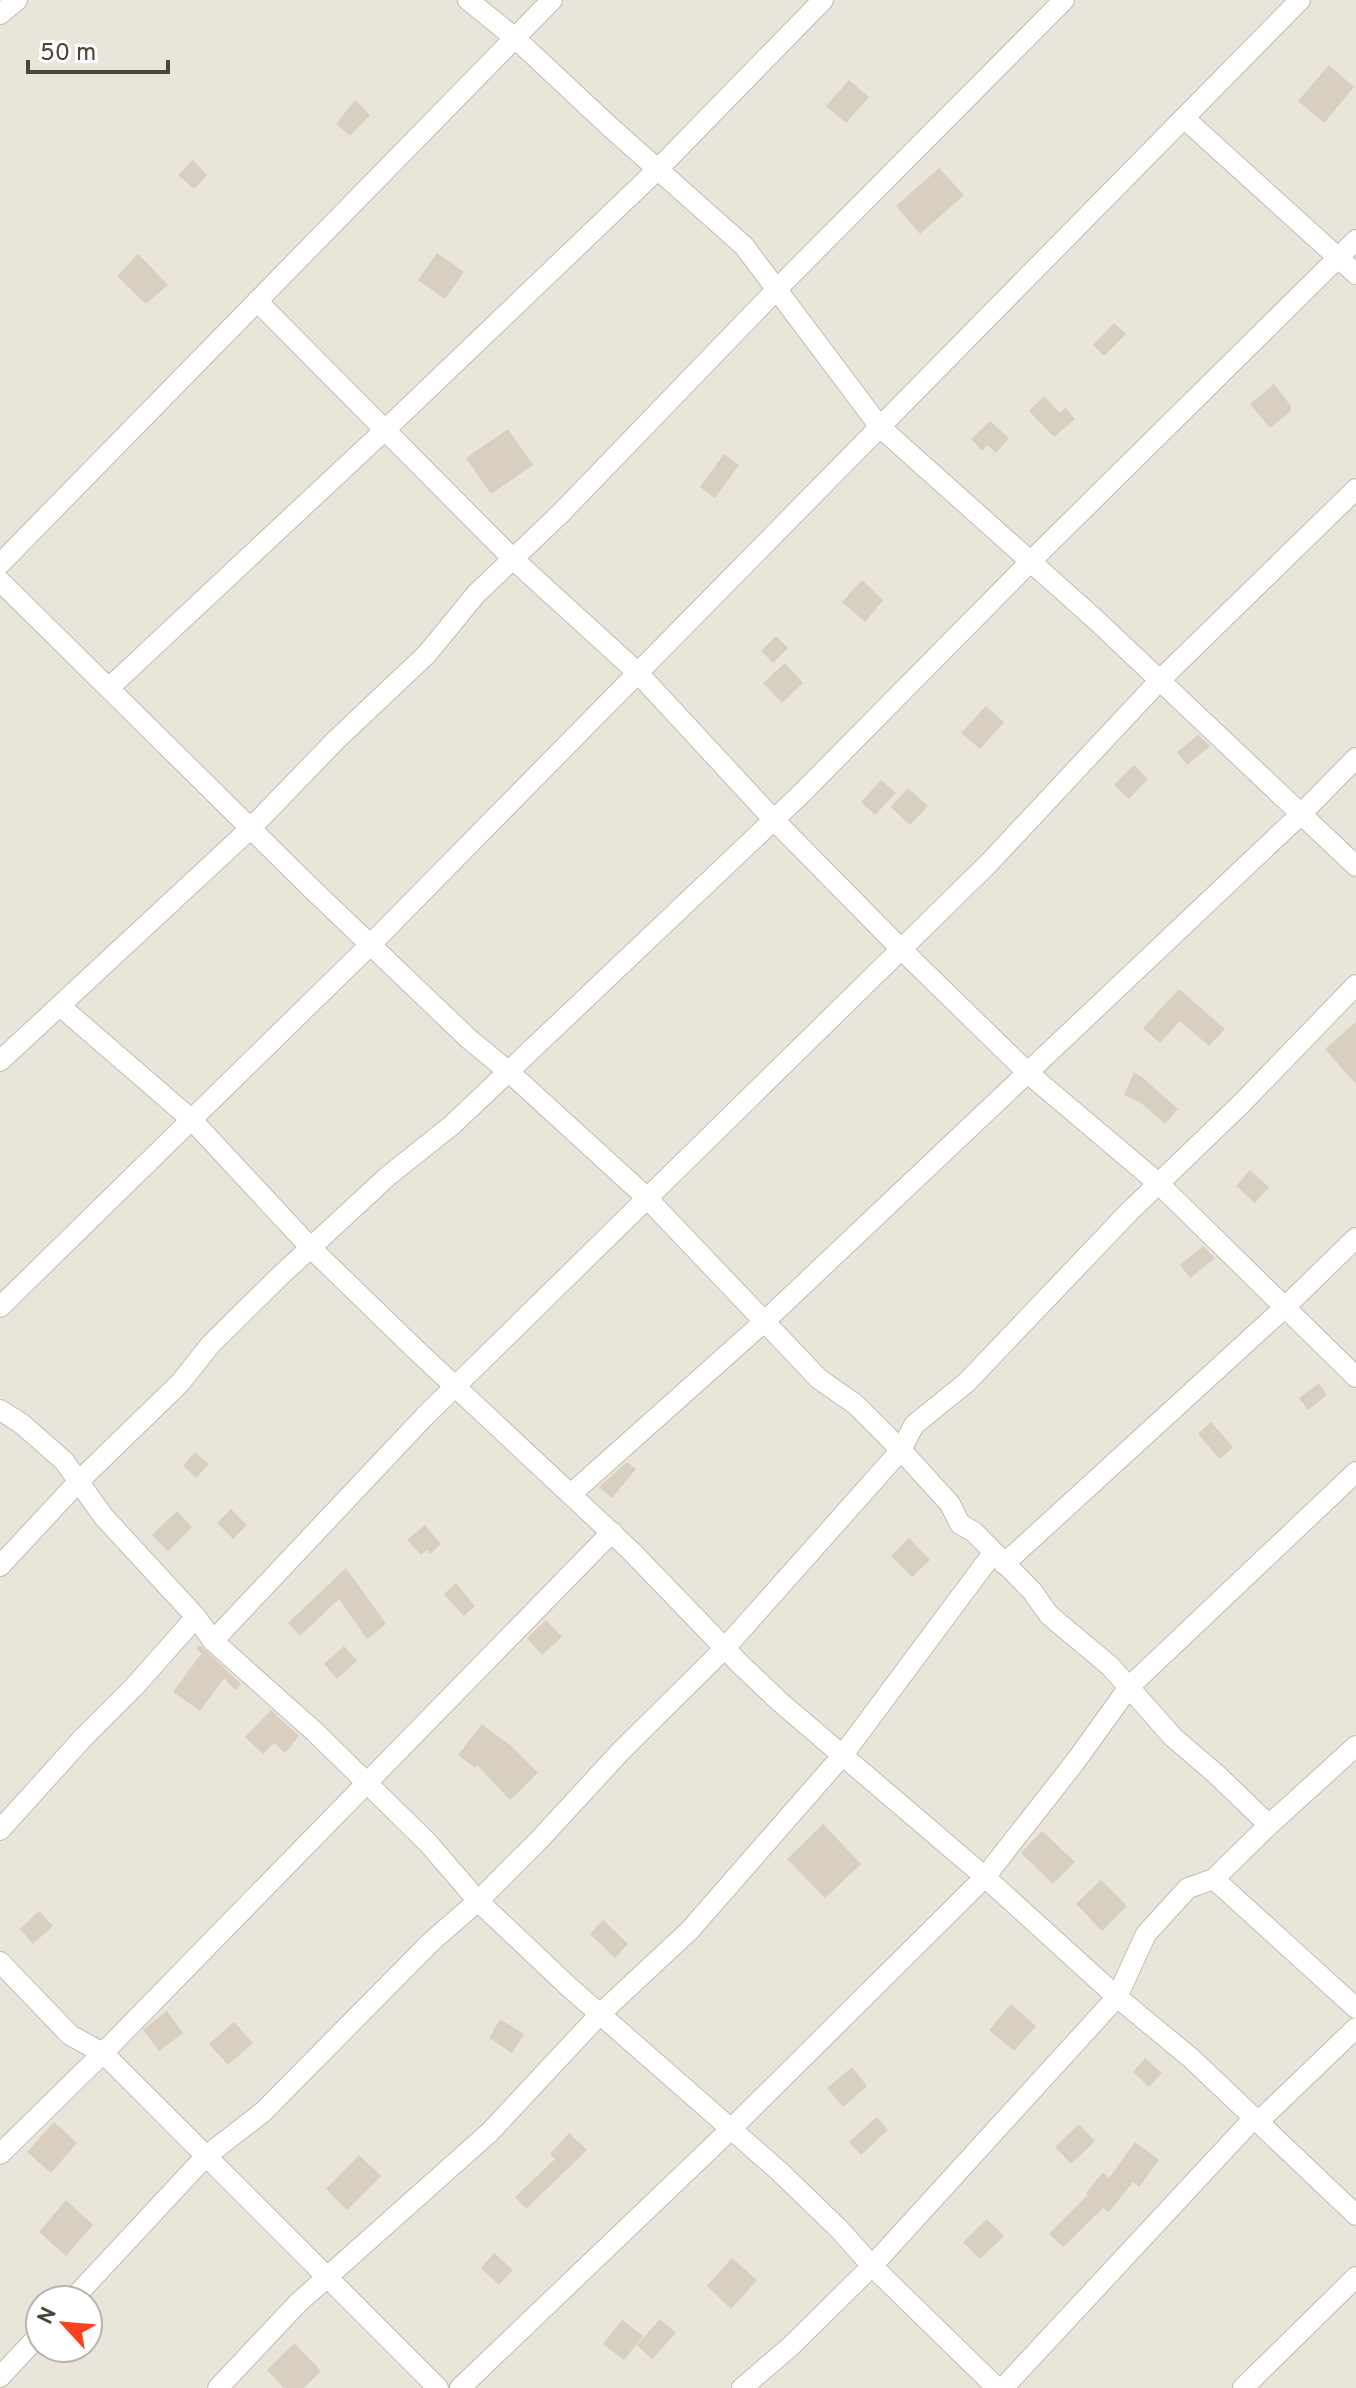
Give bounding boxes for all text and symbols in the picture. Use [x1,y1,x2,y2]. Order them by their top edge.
scale bar [28,24,168,74]
text: 50 m [40,39,96,69]
north arrow [24,2284,104,2364]
text: N [33,2303,64,2329]

